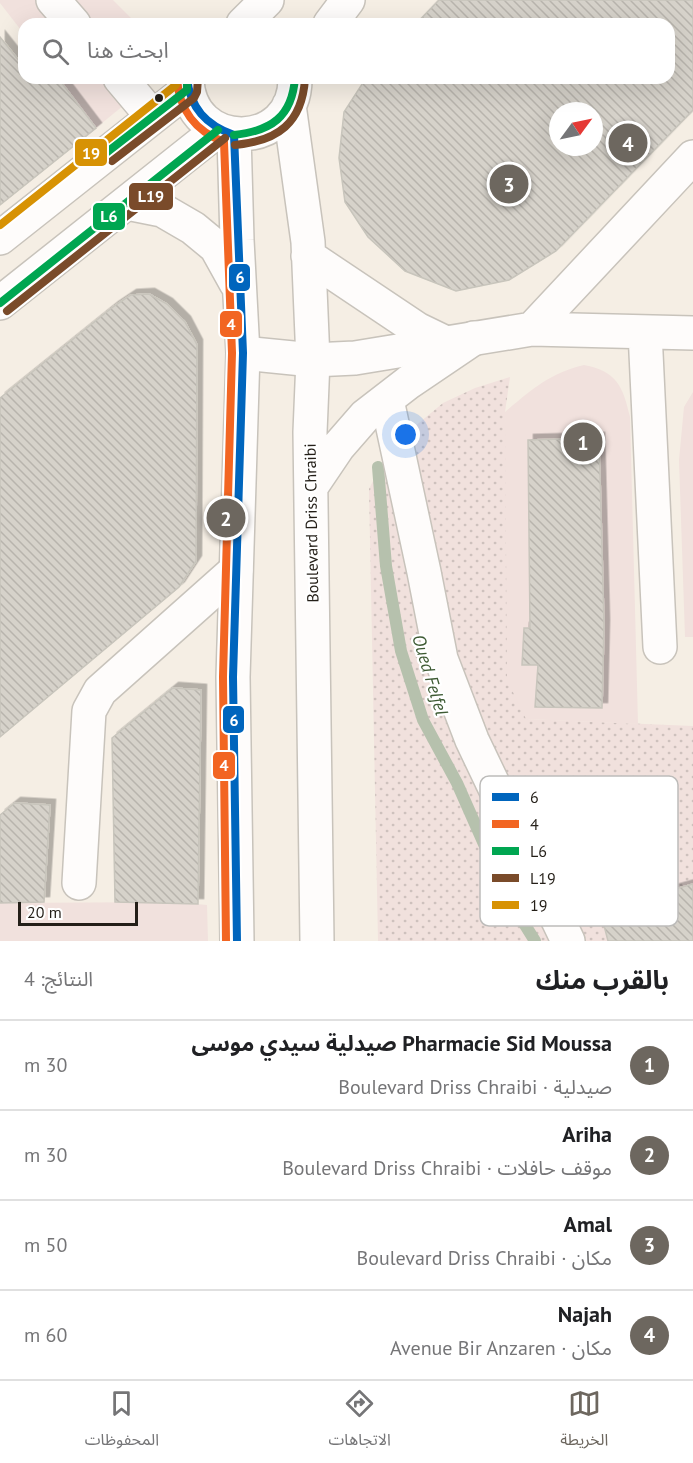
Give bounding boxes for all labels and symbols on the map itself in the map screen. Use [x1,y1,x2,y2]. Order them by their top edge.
unlabelled marker [153,92,165,104]
north arrow [549,102,603,156]
pin: 4 [608,120,648,166]
line badge: 19 [74,138,108,167]
text: 19 [82,143,100,163]
pin: 3 [490,162,528,207]
line badge: L19 [128,182,174,211]
text: L19 [138,186,164,206]
line badge: L6 [92,202,126,231]
text: L6 [100,206,118,226]
line badge: 6 [228,263,251,292]
text: 6 [235,267,245,287]
line badge: 4 [219,310,243,338]
text: 4 [226,314,236,334]
your location [391,420,420,449]
pin: 1 [564,420,602,464]
street label: Boulevard Driss Chraibi [300,443,322,603]
pin: 2 [206,496,246,540]
water label: Oued Felfel [407,632,454,718]
line badge: 6 [222,705,245,734]
text: 6 [229,710,239,730]
line badge: 4 [212,751,236,780]
text: 4 [219,755,229,775]
legend [480,776,678,926]
text: 6 [530,787,539,807]
text: 4 [530,814,539,834]
text: L6 [530,841,547,861]
text: L19 [530,868,556,888]
text: 19 [530,895,547,915]
scale bar [18,899,138,926]

